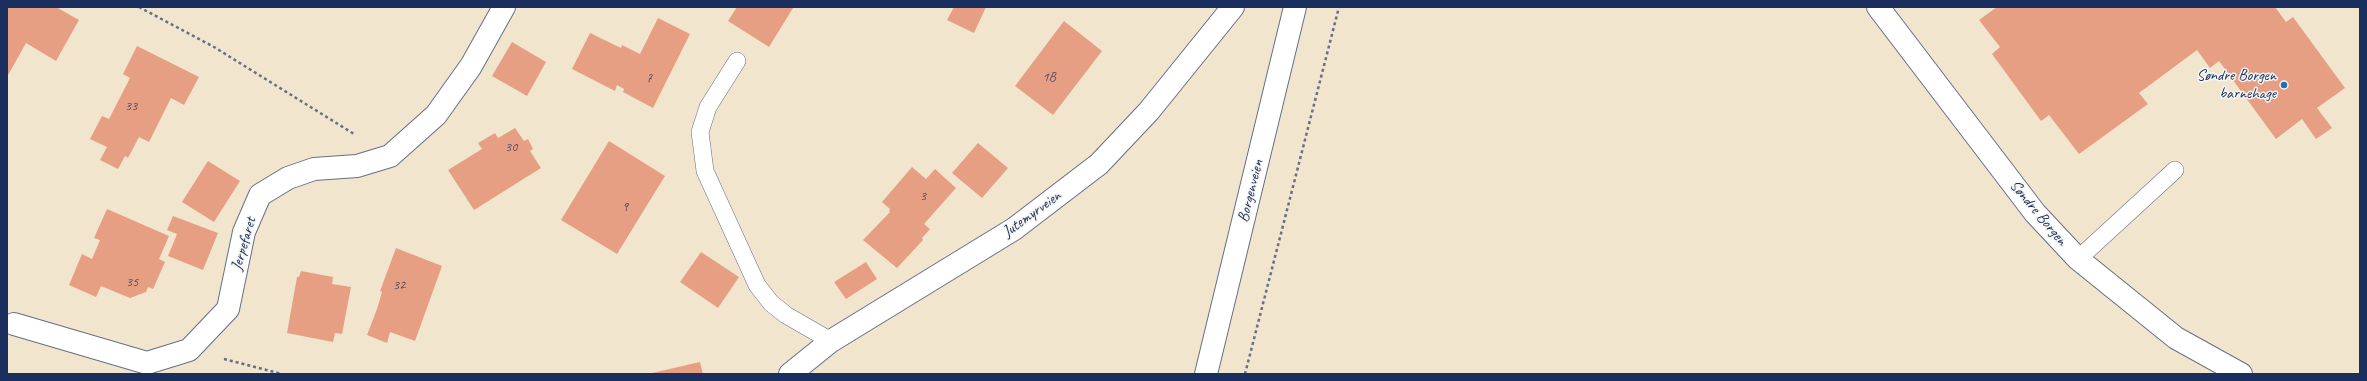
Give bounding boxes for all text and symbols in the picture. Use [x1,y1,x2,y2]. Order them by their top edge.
place label: Søndre Borgen barnehage [2196,66,2276,104]
house number: 1B [1042,69,1056,85]
house number: 7 [646,70,652,86]
marker: Søndre Borgen barnehage [2279,80,2289,90]
house number: 33 [125,98,137,114]
house number: 30 [505,139,517,155]
street label: Borgenveien [1234,158,1268,224]
street label: Søndre Borgen [2005,176,2071,250]
street label: Jutemyrveien [999,186,1065,242]
house number: 3 [920,188,926,204]
house number: 9 [622,199,628,215]
street label: Jerpefaret [227,215,261,273]
house number: 35 [126,274,138,290]
house number: 32 [393,277,405,293]

